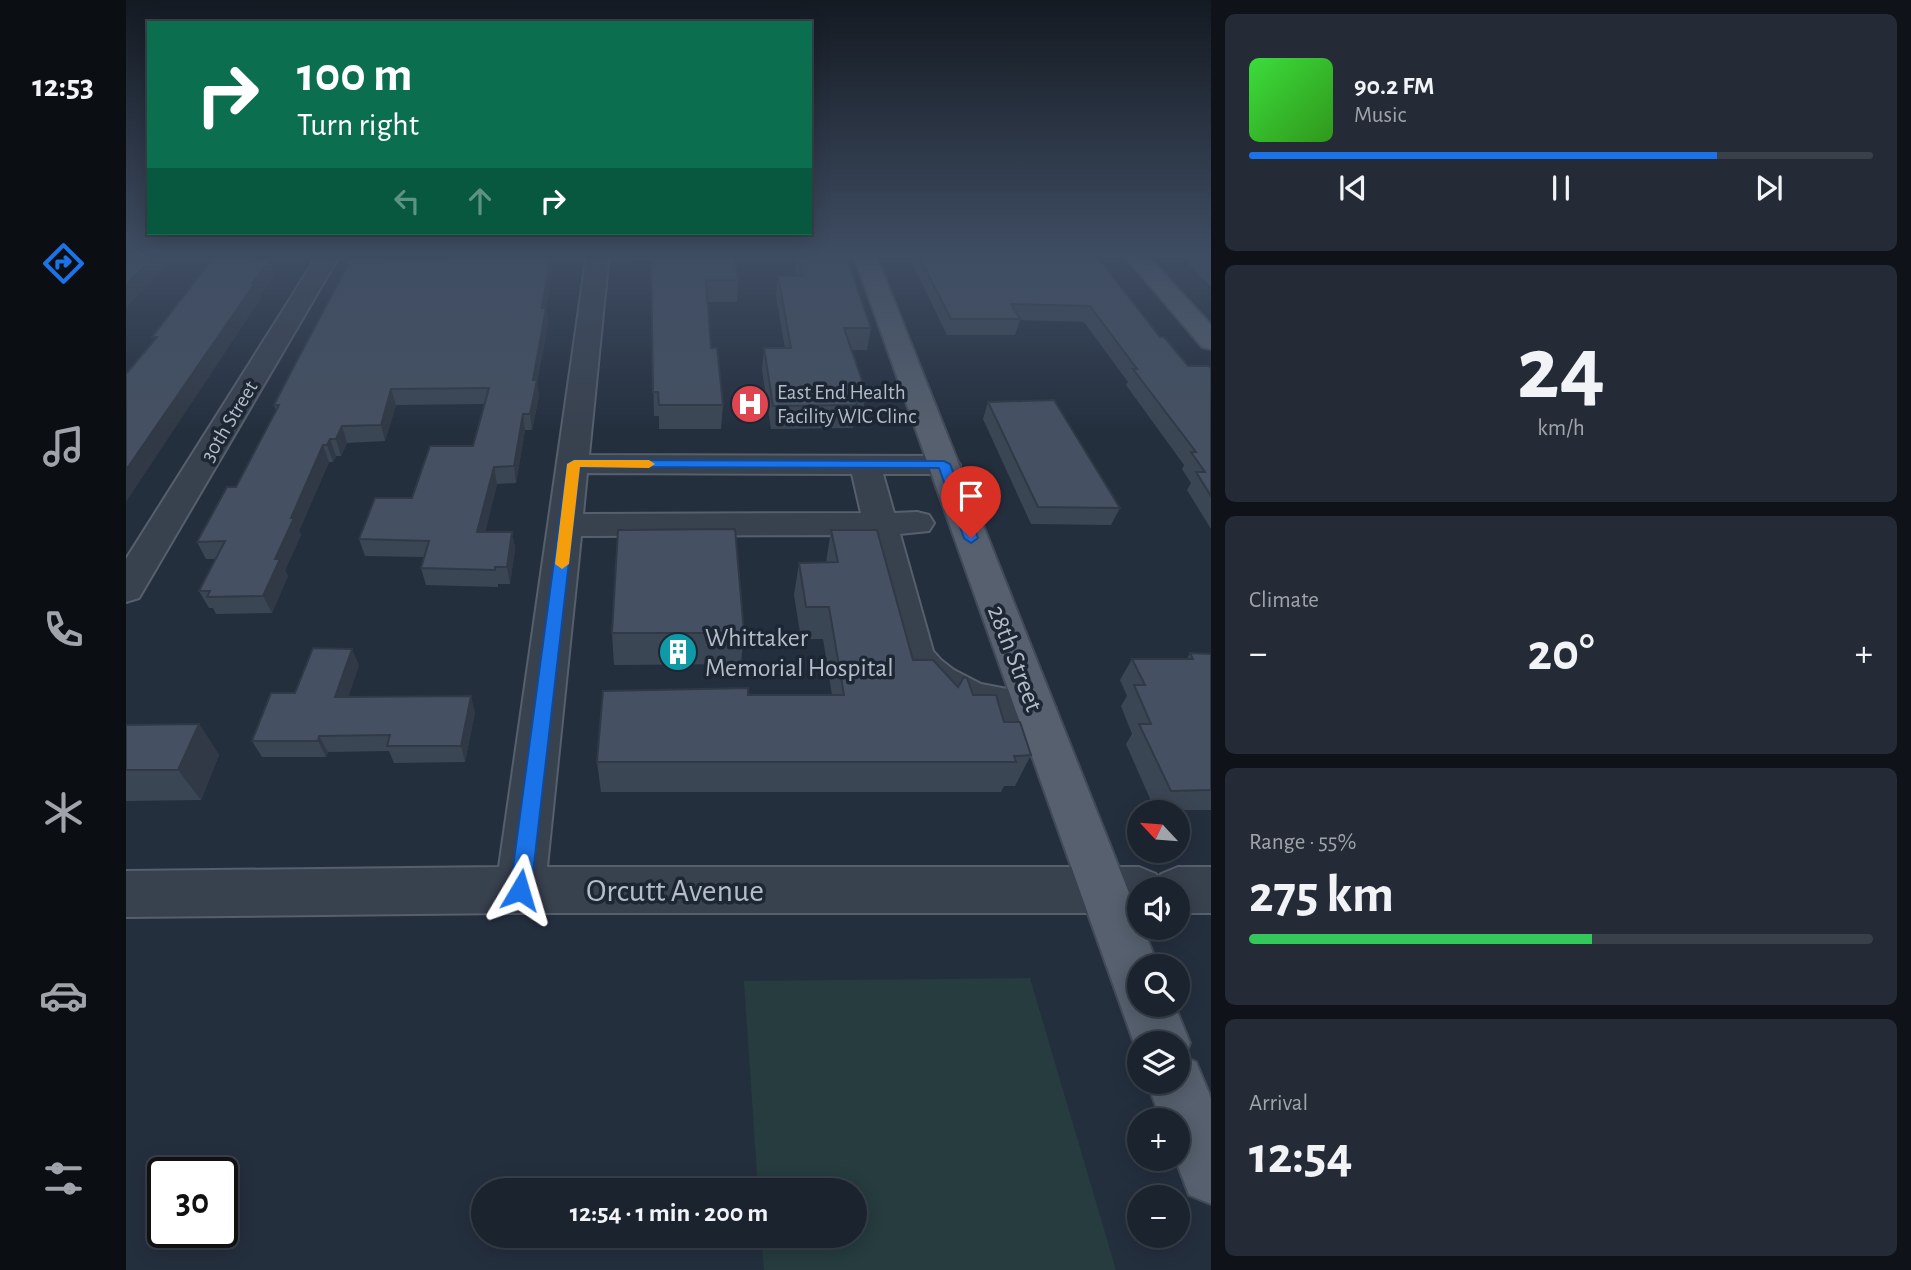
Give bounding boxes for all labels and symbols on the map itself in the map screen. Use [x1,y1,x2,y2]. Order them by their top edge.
street label: 30th Street [197,377,262,465]
place label: East End Health Facility WIC Clinc [777,382,916,427]
hospital icon: East End Health Facility WIC Clinc [729,383,771,425]
pin [941,466,1001,538]
street label: 28th Street [983,602,1047,715]
place label: Whittaker Memorial Hospital [705,625,894,681]
building icon: Whittaker Memorial Hospital [657,631,699,673]
north arrow [1127,800,1190,863]
position arrow [483,853,557,927]
street label: Orcutt Avenue [586,875,764,907]
speed limit sign: 30 [147,1157,238,1248]

